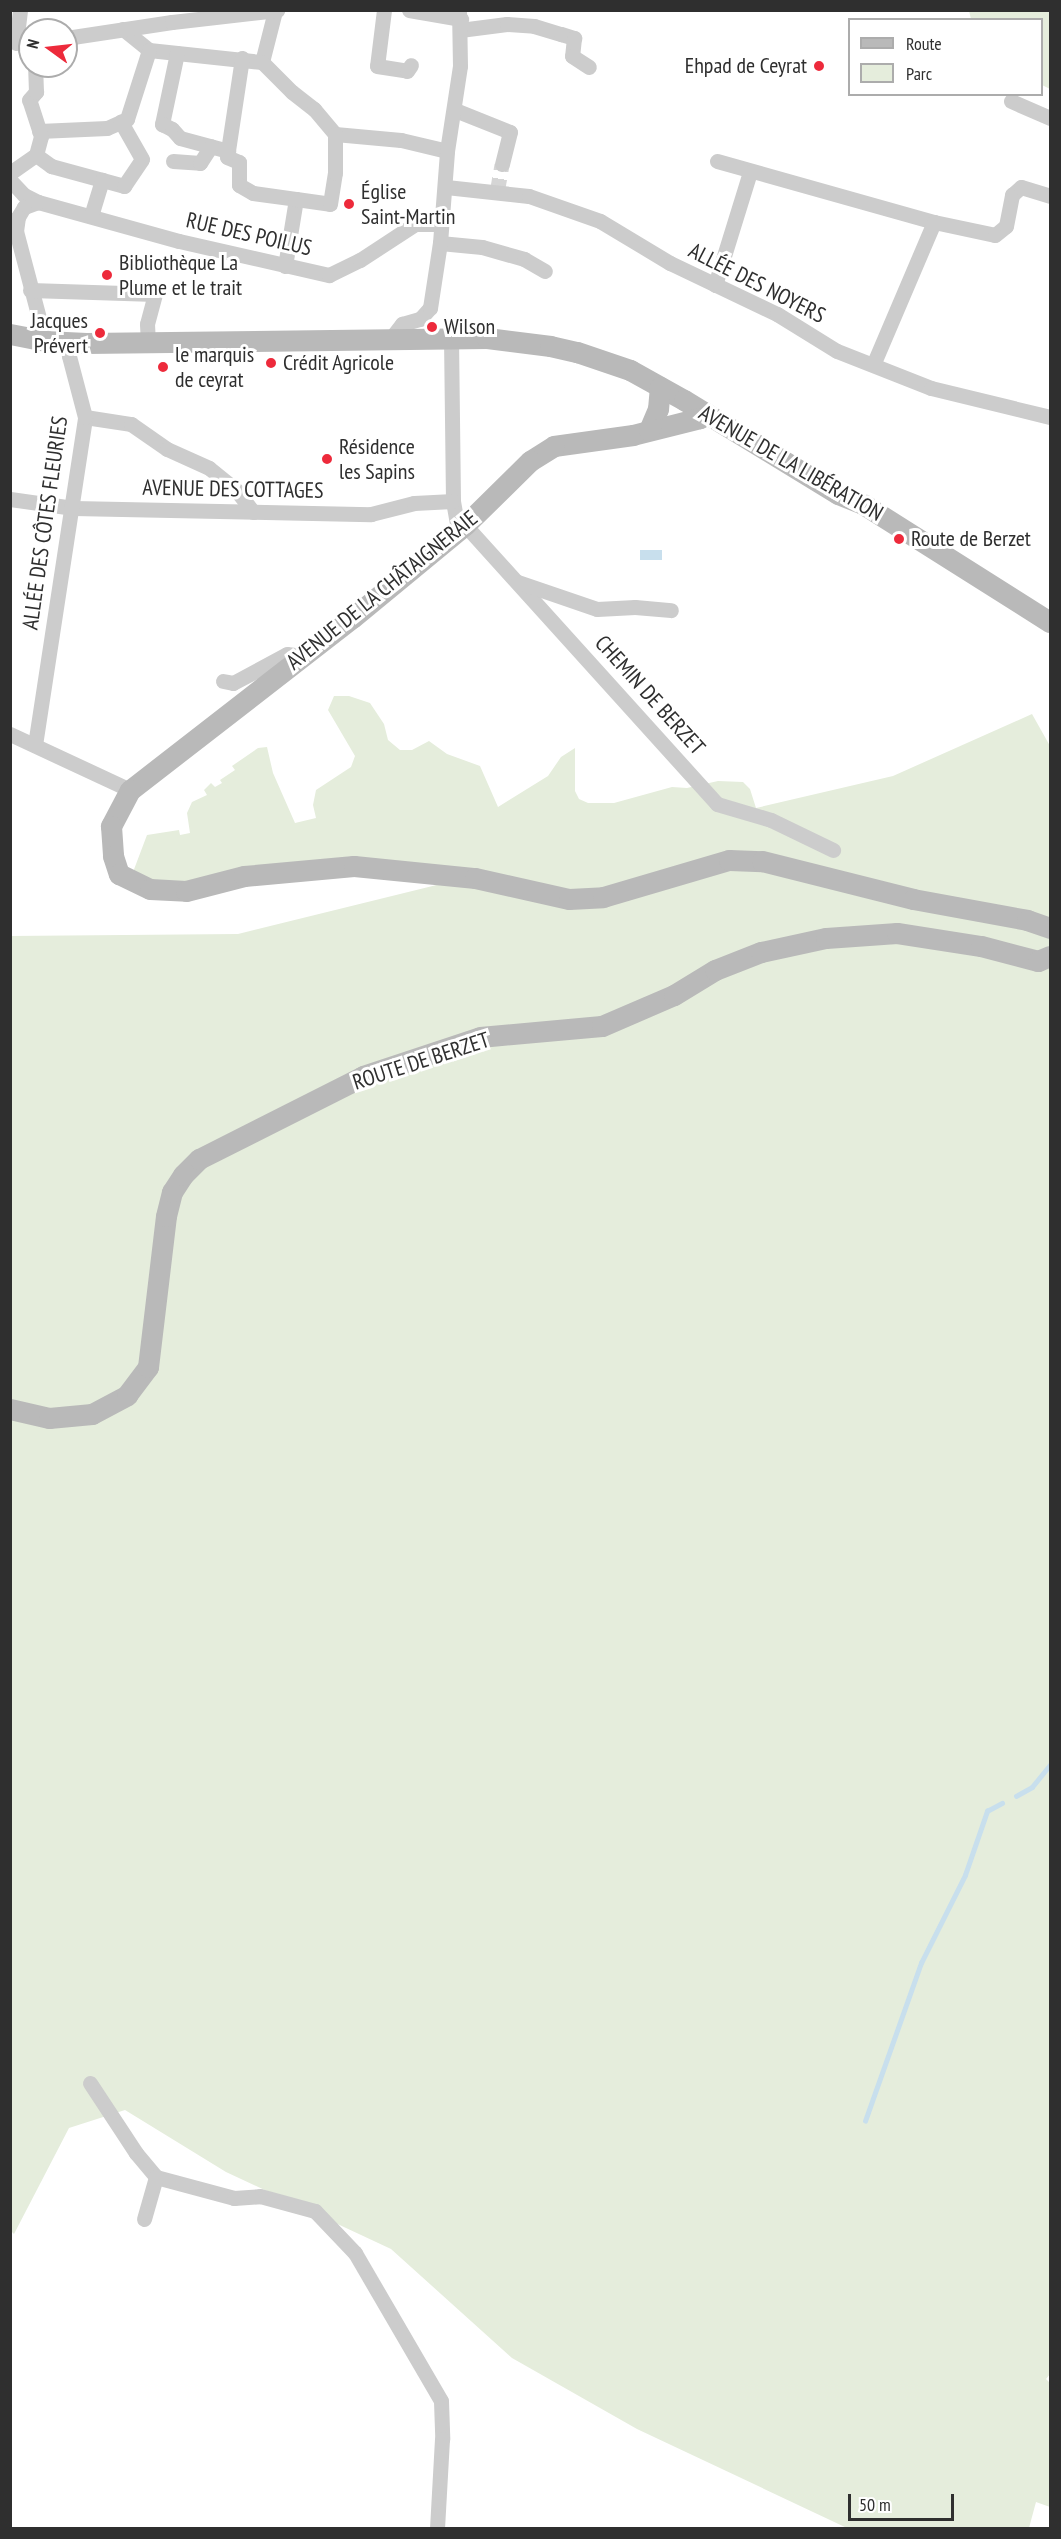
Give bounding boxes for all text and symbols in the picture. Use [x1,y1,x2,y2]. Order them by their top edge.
north arrow [18,18,78,78]
legend [848,18,1043,96]
text: Route [906,32,942,55]
text: N [22,37,43,51]
place label: Ehpad de Ceyrat [685,53,807,79]
marker: Ehpad de Ceyrat [812,59,826,73]
text: Parc [906,62,932,85]
place label: Église Saint-Martin [361,178,455,230]
marker: Église Saint-Martin [342,197,356,211]
street label: RUE DES POILUS [184,207,314,261]
street label: ALLÉE DES NOYERS [684,237,830,329]
place label: Bibliothèque La Plume et le trait [119,249,242,300]
marker: Bibliothèque La Plume et le trait [100,268,114,282]
place label: Jacques Prévert [31,307,88,358]
place label: Wilson [444,314,495,340]
marker: Wilson [425,320,439,334]
marker: Jacques Prévert [93,326,107,340]
place label: le marquis de ceyrat [175,341,254,392]
place label: Crédit Agricole [283,350,395,376]
marker: Crédit Agricole [264,356,278,370]
marker: le marquis de ceyrat [156,360,170,374]
street label: AVENUE DE LA LIBÉRATION [694,399,888,527]
street label: ALLÉE DES CÔTES FLEURIES [17,415,73,631]
place label: Résidence les Sapins [339,433,415,484]
marker: Résidence les Sapins [320,452,334,466]
street label: AVENUE DES COTTAGES [142,474,324,504]
street label: AVENUE DE LA CHÂTAIGNERAIE [281,505,483,675]
place label: Route de Berzet [911,526,1031,552]
marker: Route de Berzet [892,532,906,546]
street label: CHEMIN DE BERZET [590,630,710,760]
street label: ROUTE DE BERZET [349,1027,493,1095]
scale bar [851,2482,958,2520]
text: 50 m [859,2493,891,2516]

